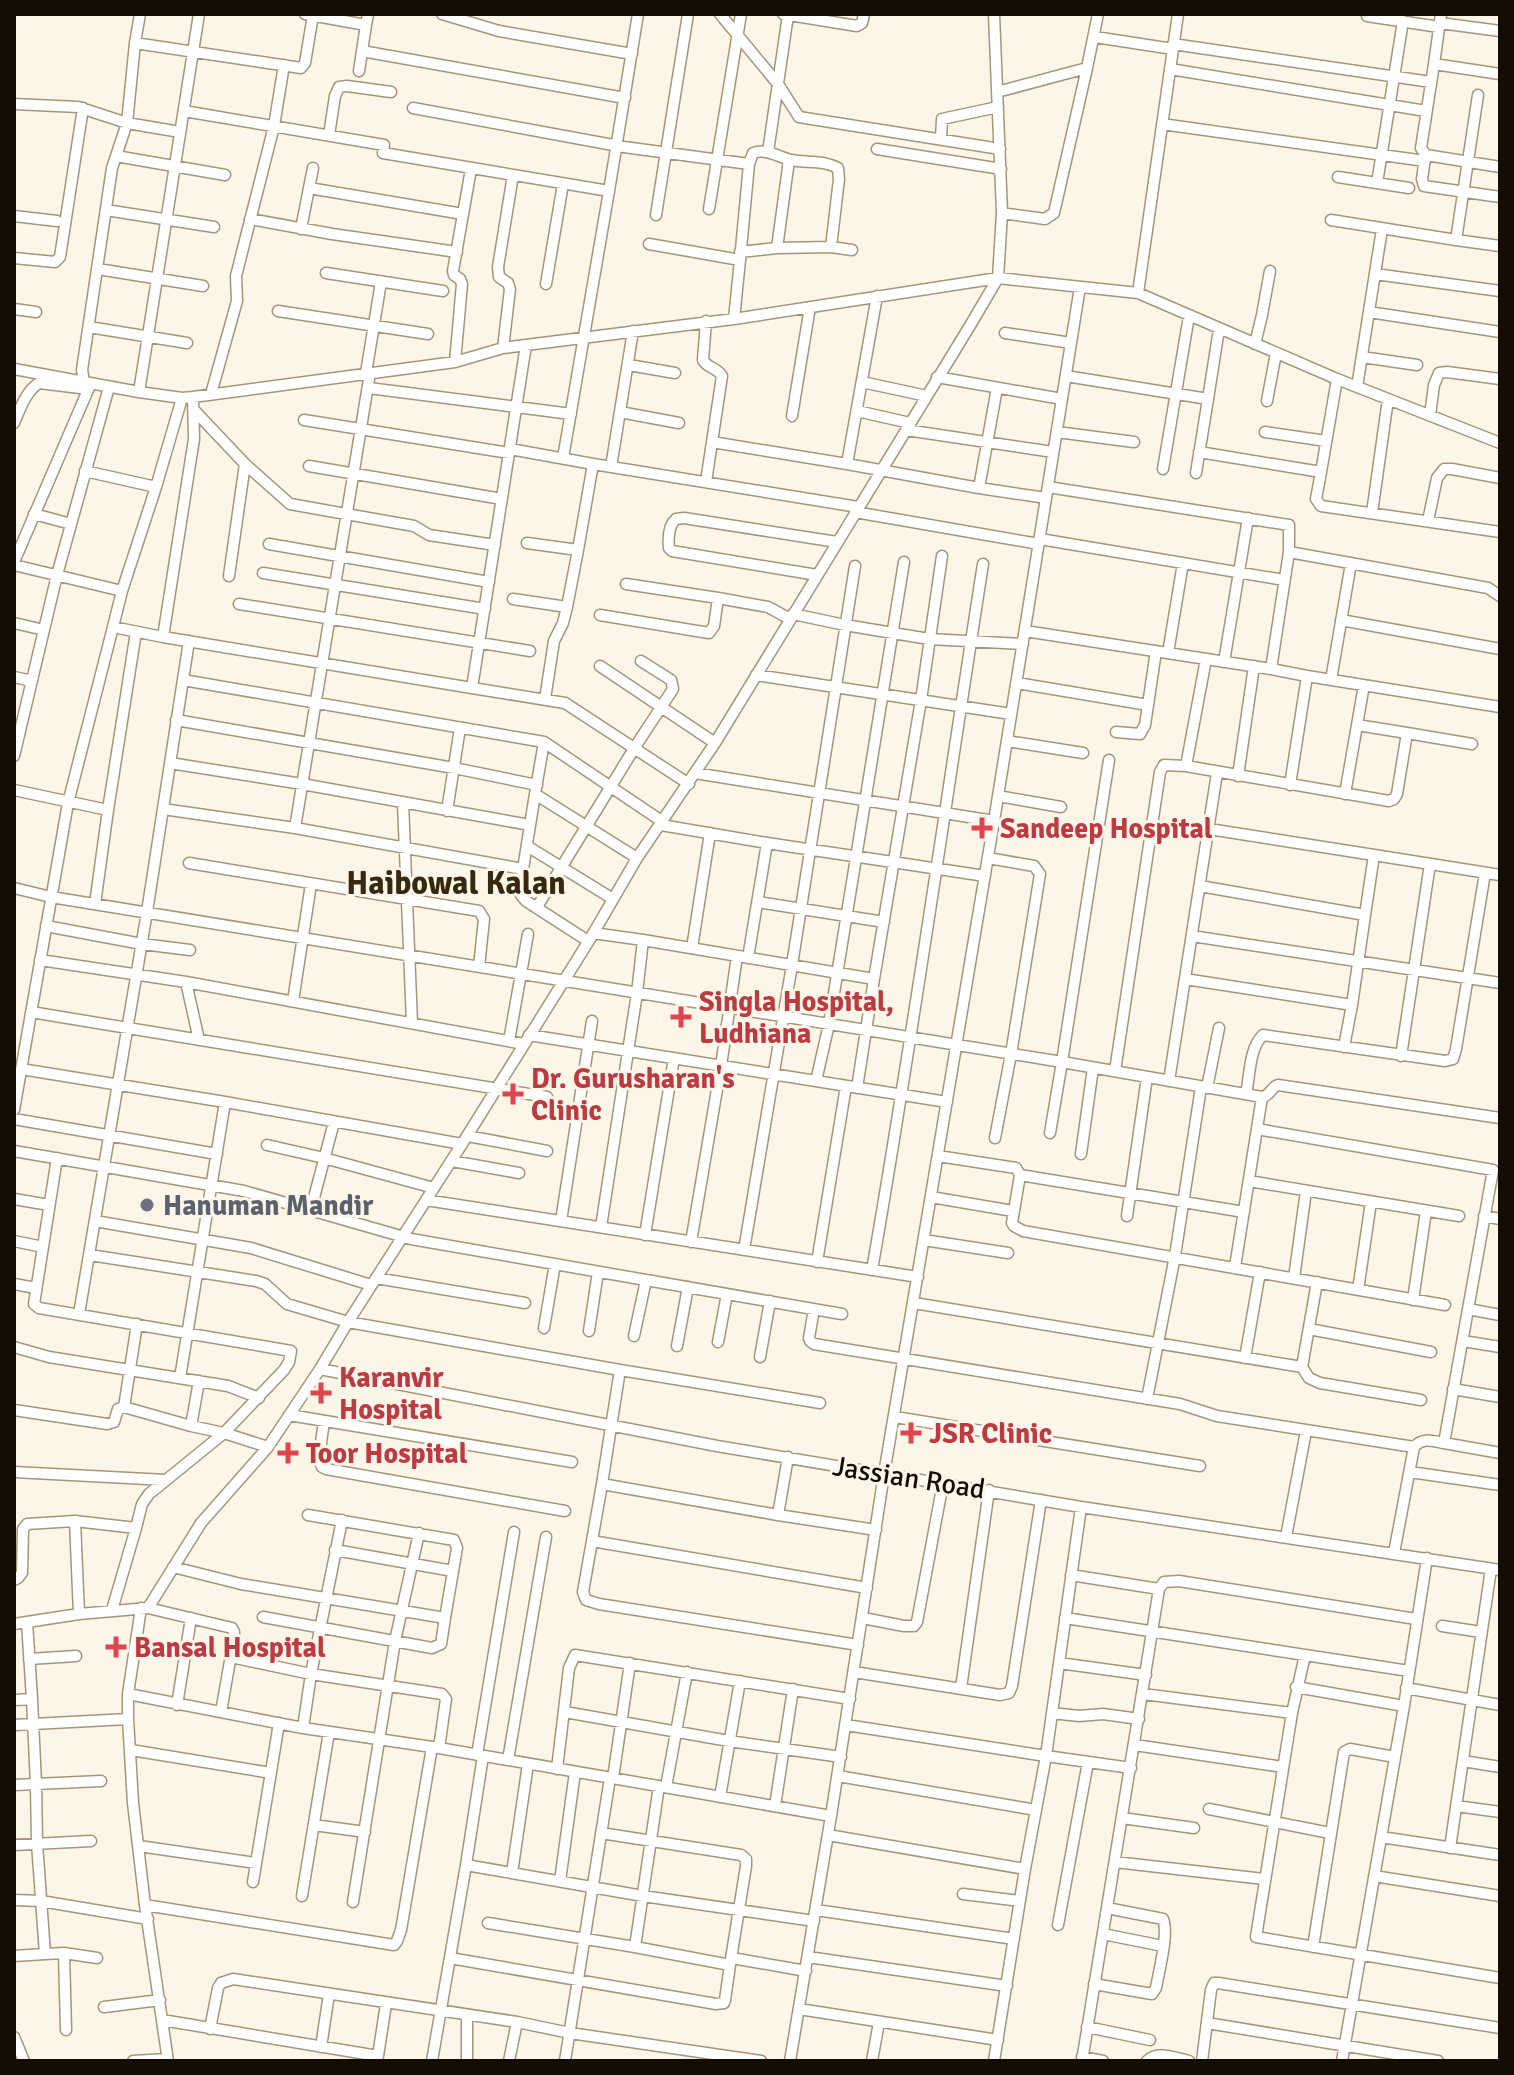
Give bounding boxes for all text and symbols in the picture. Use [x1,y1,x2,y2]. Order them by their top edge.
place label: Sandeep Hospital [1000,812,1213,846]
marker: Sandeep Hospital [971,817,993,839]
district label: Haibowal Kalan [346,864,566,903]
place label: Singla Hospital, Ludhiana [699,985,894,1051]
marker: Singla Hospital, Ludhiana [670,1006,692,1028]
place label: Dr. Gurusharan's Clinic [531,1062,735,1128]
marker: Dr. Gurusharan's Clinic [502,1083,524,1105]
place label: Hanuman Mandir [163,1189,374,1223]
marker: Hanuman Mandir [138,1196,156,1214]
place label: Karanvir Hospital [339,1361,444,1427]
marker: Karanvir Hospital [310,1382,332,1404]
place label: JSR Clinic [929,1417,1052,1451]
marker: JSR Clinic [900,1422,922,1444]
place label: Toor Hospital [306,1437,468,1471]
marker: Toor Hospital [277,1442,299,1464]
street label: Jassian Road [830,1449,987,1507]
place label: Bansal Hospital [134,1631,326,1665]
marker: Bansal Hospital [105,1636,127,1658]

